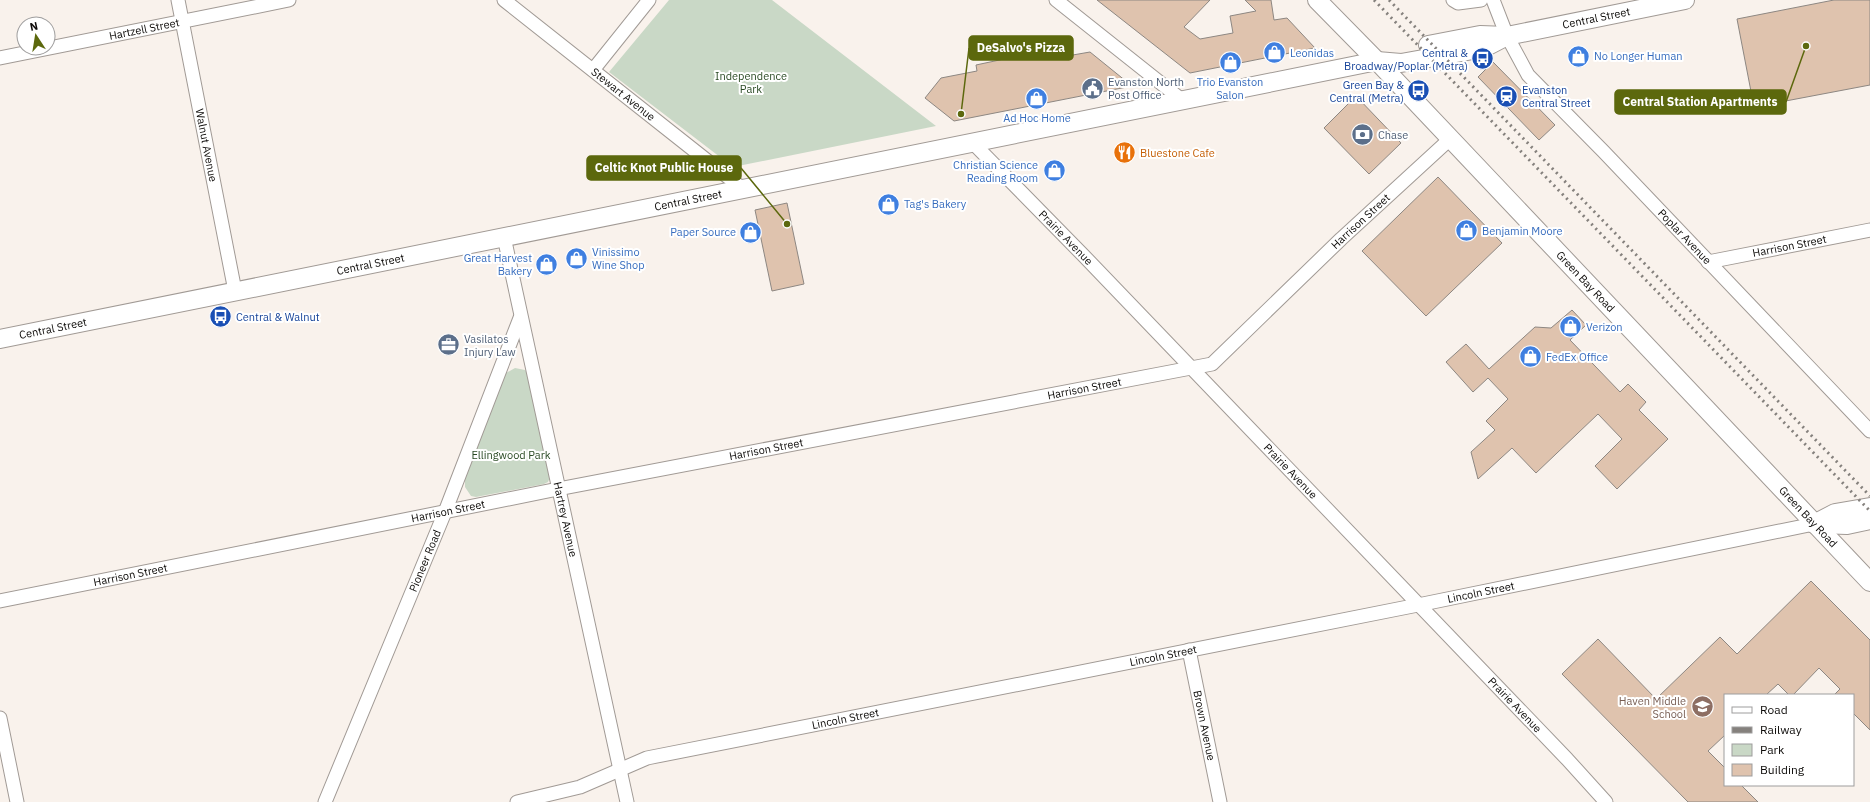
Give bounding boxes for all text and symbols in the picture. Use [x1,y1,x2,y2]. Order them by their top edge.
street label: Central Street [1561,4,1631,32]
street label: Hartzell Street [108,15,181,43]
north arrow [16,16,56,56]
text: N [29,19,39,34]
callout: DeSalvo's Pizza [969,36,1073,60]
text: DeSalvo's Pizza [977,40,1065,55]
shop icon: Leonidas [1261,40,1287,66]
shop icon: No Longer Human [1565,43,1591,69]
place label: Leonidas [1290,46,1334,60]
place label: Central & Broadway/Poplar (Metra) [1344,46,1468,73]
bus stop icon: Central & Broadway/Poplar (Metra) [1470,46,1496,72]
shop icon: Trio Evanston Salon [1217,49,1243,75]
place label: No Longer Human [1594,49,1683,63]
street label: Stewart Avenue [588,65,658,124]
park label: Independence Park [715,69,787,96]
public building icon: Evanston North Post Office [1079,75,1105,101]
place label: Evanston North Post Office [1108,75,1184,102]
place label: Trio Evanston Salon [1197,75,1263,102]
place label: Green Bay & Central (Metra) [1329,78,1404,105]
bus stop icon: Green Bay & Central (Metra) [1406,78,1432,104]
station icon: Evanston Central Street [1494,83,1520,109]
place label: Evanston Central Street [1522,83,1591,110]
shop icon: Ad Hoc Home [1024,85,1050,111]
callout: Central Station Apartments [1615,90,1786,114]
text: Central Station Apartments [1623,94,1777,109]
street label: Walnut Avenue [192,107,220,183]
place label: Ad Hoc Home [1003,111,1071,125]
bank icon: Chase [1349,122,1375,148]
place label: Chase [1378,128,1408,142]
restaurant icon: Bluestone Cafe [1111,140,1137,166]
place label: Bluestone Cafe [1140,146,1215,160]
callout: Celtic Knot Public House [587,156,741,180]
place label: Christian Science Reading Room [953,158,1038,185]
shop icon: Christian Science Reading Room [1041,158,1067,184]
text: Celtic Knot Public House [595,160,734,175]
street label: Central Street [653,186,723,214]
shop icon: Tag's Bakery [876,191,902,217]
street label: Harrison Street [1328,191,1393,252]
place label: Tag's Bakery [904,197,967,211]
street label: Poplar Avenue [1655,206,1714,267]
street label: Prairie Avenue [1036,207,1096,268]
shop icon: Benjamin Moore [1454,218,1480,244]
shop icon: Paper Source [738,219,764,245]
place label: Benjamin Moore [1482,224,1563,238]
place label: Paper Source [670,225,736,239]
street label: Harrison Street [1751,232,1828,260]
shop icon: Vinissimo Wine Shop [563,245,589,271]
place label: Vinissimo Wine Shop [592,245,645,272]
street label: Green Bay Road [1553,248,1618,315]
street label: Central Street [335,251,406,278]
place label: Great Harvest Bakery [464,251,533,278]
shop icon: Great Harvest Bakery [534,251,560,277]
bus stop icon: Central & Walnut [208,304,234,330]
place label: Central & Walnut [236,310,320,324]
shop icon: Verizon [1558,314,1584,340]
street label: Central Street [18,315,88,342]
place label: Verizon [1586,320,1623,334]
office icon: Vasilatos Injury Law [436,332,462,358]
place label: Vasilatos Injury Law [464,332,516,359]
shop icon: FedEx Office [1517,344,1543,370]
place label: FedEx Office [1546,350,1608,364]
street label: Harrison Street [1046,374,1123,402]
street label: Harrison Street [728,435,804,463]
street label: Prairie Avenue [1261,440,1320,502]
park label: Ellingwood Park [471,448,551,462]
street label: Hartrey Avenue [551,481,580,558]
street label: Green Bay Road [1776,483,1840,550]
street label: Harrison Street [410,497,486,525]
street label: Pioneer Road [406,528,444,594]
street label: Harrison Street [92,561,169,589]
street label: Lincoln Street [1446,578,1516,606]
street label: Lincoln Street [1128,642,1198,669]
street label: Prairie Avenue [1485,674,1545,735]
street label: Brown Avenue [1190,689,1218,762]
place label: Haven Middle School [1619,694,1686,721]
school or university icon: Haven Middle School [1689,694,1715,720]
legend [1724,694,1854,786]
text: Road [1760,702,1788,717]
street label: Lincoln Street [811,705,880,732]
text: Railway [1760,722,1802,737]
text: Park [1760,742,1785,757]
text: Building [1760,762,1805,777]

